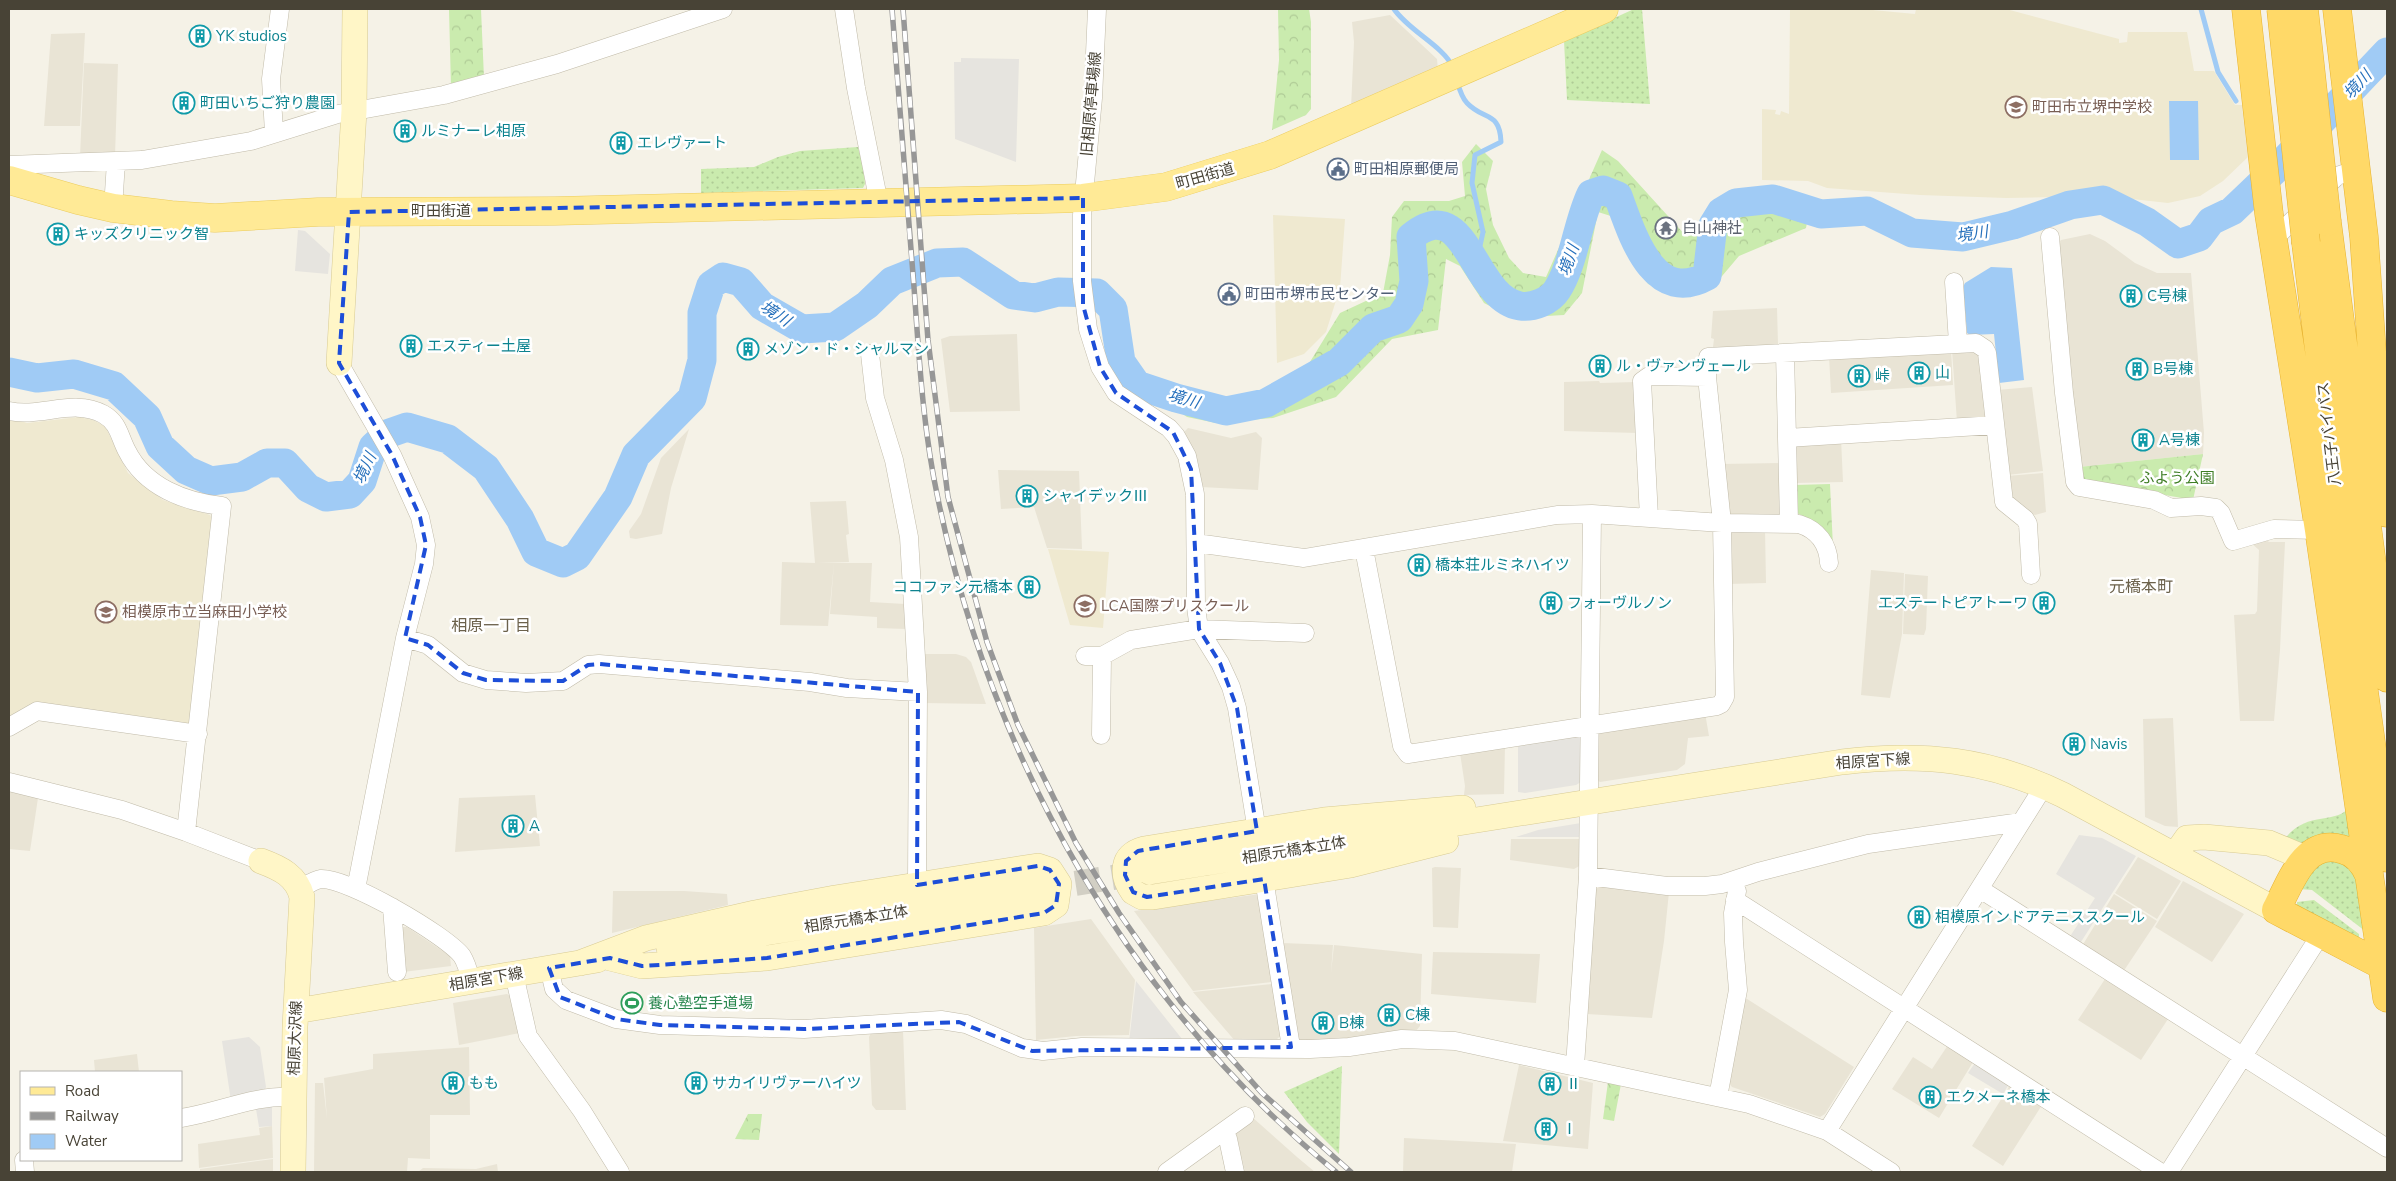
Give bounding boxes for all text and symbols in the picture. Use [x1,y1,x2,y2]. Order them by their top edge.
building icon: YK studios [188,24,212,48]
place label: YK studios [215,26,287,46]
street label: 旧相原停車場線 [1076,51,1106,157]
water label: 境川 [2339,64,2378,104]
building icon: 町田いちご狩り農園 [172,91,196,115]
place label: 町田いちご狩り農園 [200,93,335,113]
school or university icon: 町田市立堺中学校 [2004,95,2028,119]
place label: 町田市立堺中学校 [2032,97,2152,117]
building icon: ルミナーレ相原 [393,119,417,143]
place label: ルミナーレ相原 [421,121,526,141]
building icon: エレヴァート [609,131,633,155]
place label: エレヴァート [637,133,727,153]
public building icon: 町田相原郵便局 [1326,157,1350,181]
street label: 町田街道 [1173,158,1237,194]
place label: 町田相原郵便局 [1354,159,1459,179]
street label: 町田街道 [411,201,471,221]
temple icon: 白山神社 [1654,216,1678,240]
place label: 白山神社 [1682,218,1742,238]
water label: 境川 [1955,221,1991,247]
building icon: キッズクリニック智 [46,222,70,246]
place label: キッズクリニック智 [74,224,209,244]
water label: 境川 [1553,240,1585,279]
public building icon: 町田市堺市民センター [1217,282,1241,306]
place label: 町田市堺市民センター [1245,284,1395,304]
building icon: C号棟 [2119,284,2143,308]
place label: C号棟 [2147,286,2187,306]
water label: 境川 [756,296,797,333]
building icon: エスティー土屋 [399,334,423,358]
place label: エスティー土屋 [427,336,531,356]
building icon: メゾン・ド・シャルマン [736,337,760,361]
place label: メゾン・ド・シャルマン [764,339,929,359]
building icon: ル・ヴァンヴェール [1588,354,1612,378]
place label: ル・ヴァンヴェール [1616,356,1751,376]
building icon: B号棟 [2125,357,2149,381]
place label: B号棟 [2153,359,2193,379]
building icon: 山 [1907,361,1931,385]
place label: 山 [1935,363,1950,383]
building icon: 峠 [1847,364,1871,388]
place label: 峠 [1875,366,1890,386]
street label: 八王子バイパス [2313,381,2345,487]
water label: 境川 [1165,384,1204,414]
building icon: A号棟 [2131,428,2155,452]
place label: A号棟 [2159,430,2200,450]
water label: 境川 [348,447,382,488]
park label: ふよう公園 [2139,468,2215,488]
building icon: シャイデックⅢ [1015,484,1039,508]
place label: シャイデックⅢ [1043,486,1148,506]
building icon: 橋本荘ルミネハイツ [1407,553,1431,577]
place label: 橋本荘ルミネハイツ [1435,555,1570,575]
building icon: ココファン元橋本 [1017,575,1041,599]
district label: 元橋本町 [2109,576,2173,598]
place label: ココファン元橋本 [893,577,1013,597]
building icon: フォーヴルノン [1539,591,1563,615]
building icon: エステートピアトーワ [2032,591,2056,615]
place label: フォーヴルノン [1567,593,1672,613]
place label: エステートピアトーワ [1878,593,2028,613]
school or university icon: LCA国際プリスクール [1073,594,1097,618]
place label: LCA国際プリスクール [1101,596,1249,616]
school or university icon: 相模原市立当麻田小学校 [94,600,118,624]
place label: 相模原市立当麻田小学校 [122,602,287,622]
district label: 相原一丁目 [451,615,531,637]
building icon: Navis [2062,732,2086,756]
place label: Navis [2090,734,2127,754]
street label: 相原宮下線 [1835,748,1911,774]
building icon: A [501,814,525,838]
place label: A [529,816,540,836]
street label: 相原元橋本立体 [1241,832,1347,868]
street label: 相原元橋本立体 [803,901,909,937]
building icon: 相模原インドアテニススクール [1907,905,1931,929]
place label: 相模原インドアテニススクール [1935,907,2145,927]
street label: 相原宮下線 [447,963,525,995]
sports icon: 養心塾空手道場 [620,991,644,1015]
place label: 養心塾空手道場 [648,993,753,1013]
street label: 相原大沢線 [284,1000,306,1076]
building icon: C棟 [1377,1003,1401,1027]
place label: C棟 [1405,1005,1430,1025]
building icon: B棟 [1311,1011,1335,1035]
place label: B棟 [1339,1013,1364,1033]
legend [20,1071,182,1161]
building icon: もも [441,1071,465,1095]
building icon: サカイリヴァーハイツ [684,1071,708,1095]
building icon: Ⅱ [1538,1072,1562,1096]
place label: もも [469,1073,499,1093]
place label: サカイリヴァーハイツ [712,1073,861,1093]
place label: Ⅱ [1566,1074,1581,1094]
text: Road [65,1081,100,1101]
building icon: エクメーネ橋本 [1918,1085,1942,1109]
place label: エクメーネ橋本 [1946,1087,2050,1107]
text: Railway [65,1106,119,1126]
building icon: Ⅰ [1534,1117,1558,1141]
place label: Ⅰ [1562,1119,1577,1139]
text: Water [65,1131,108,1151]

